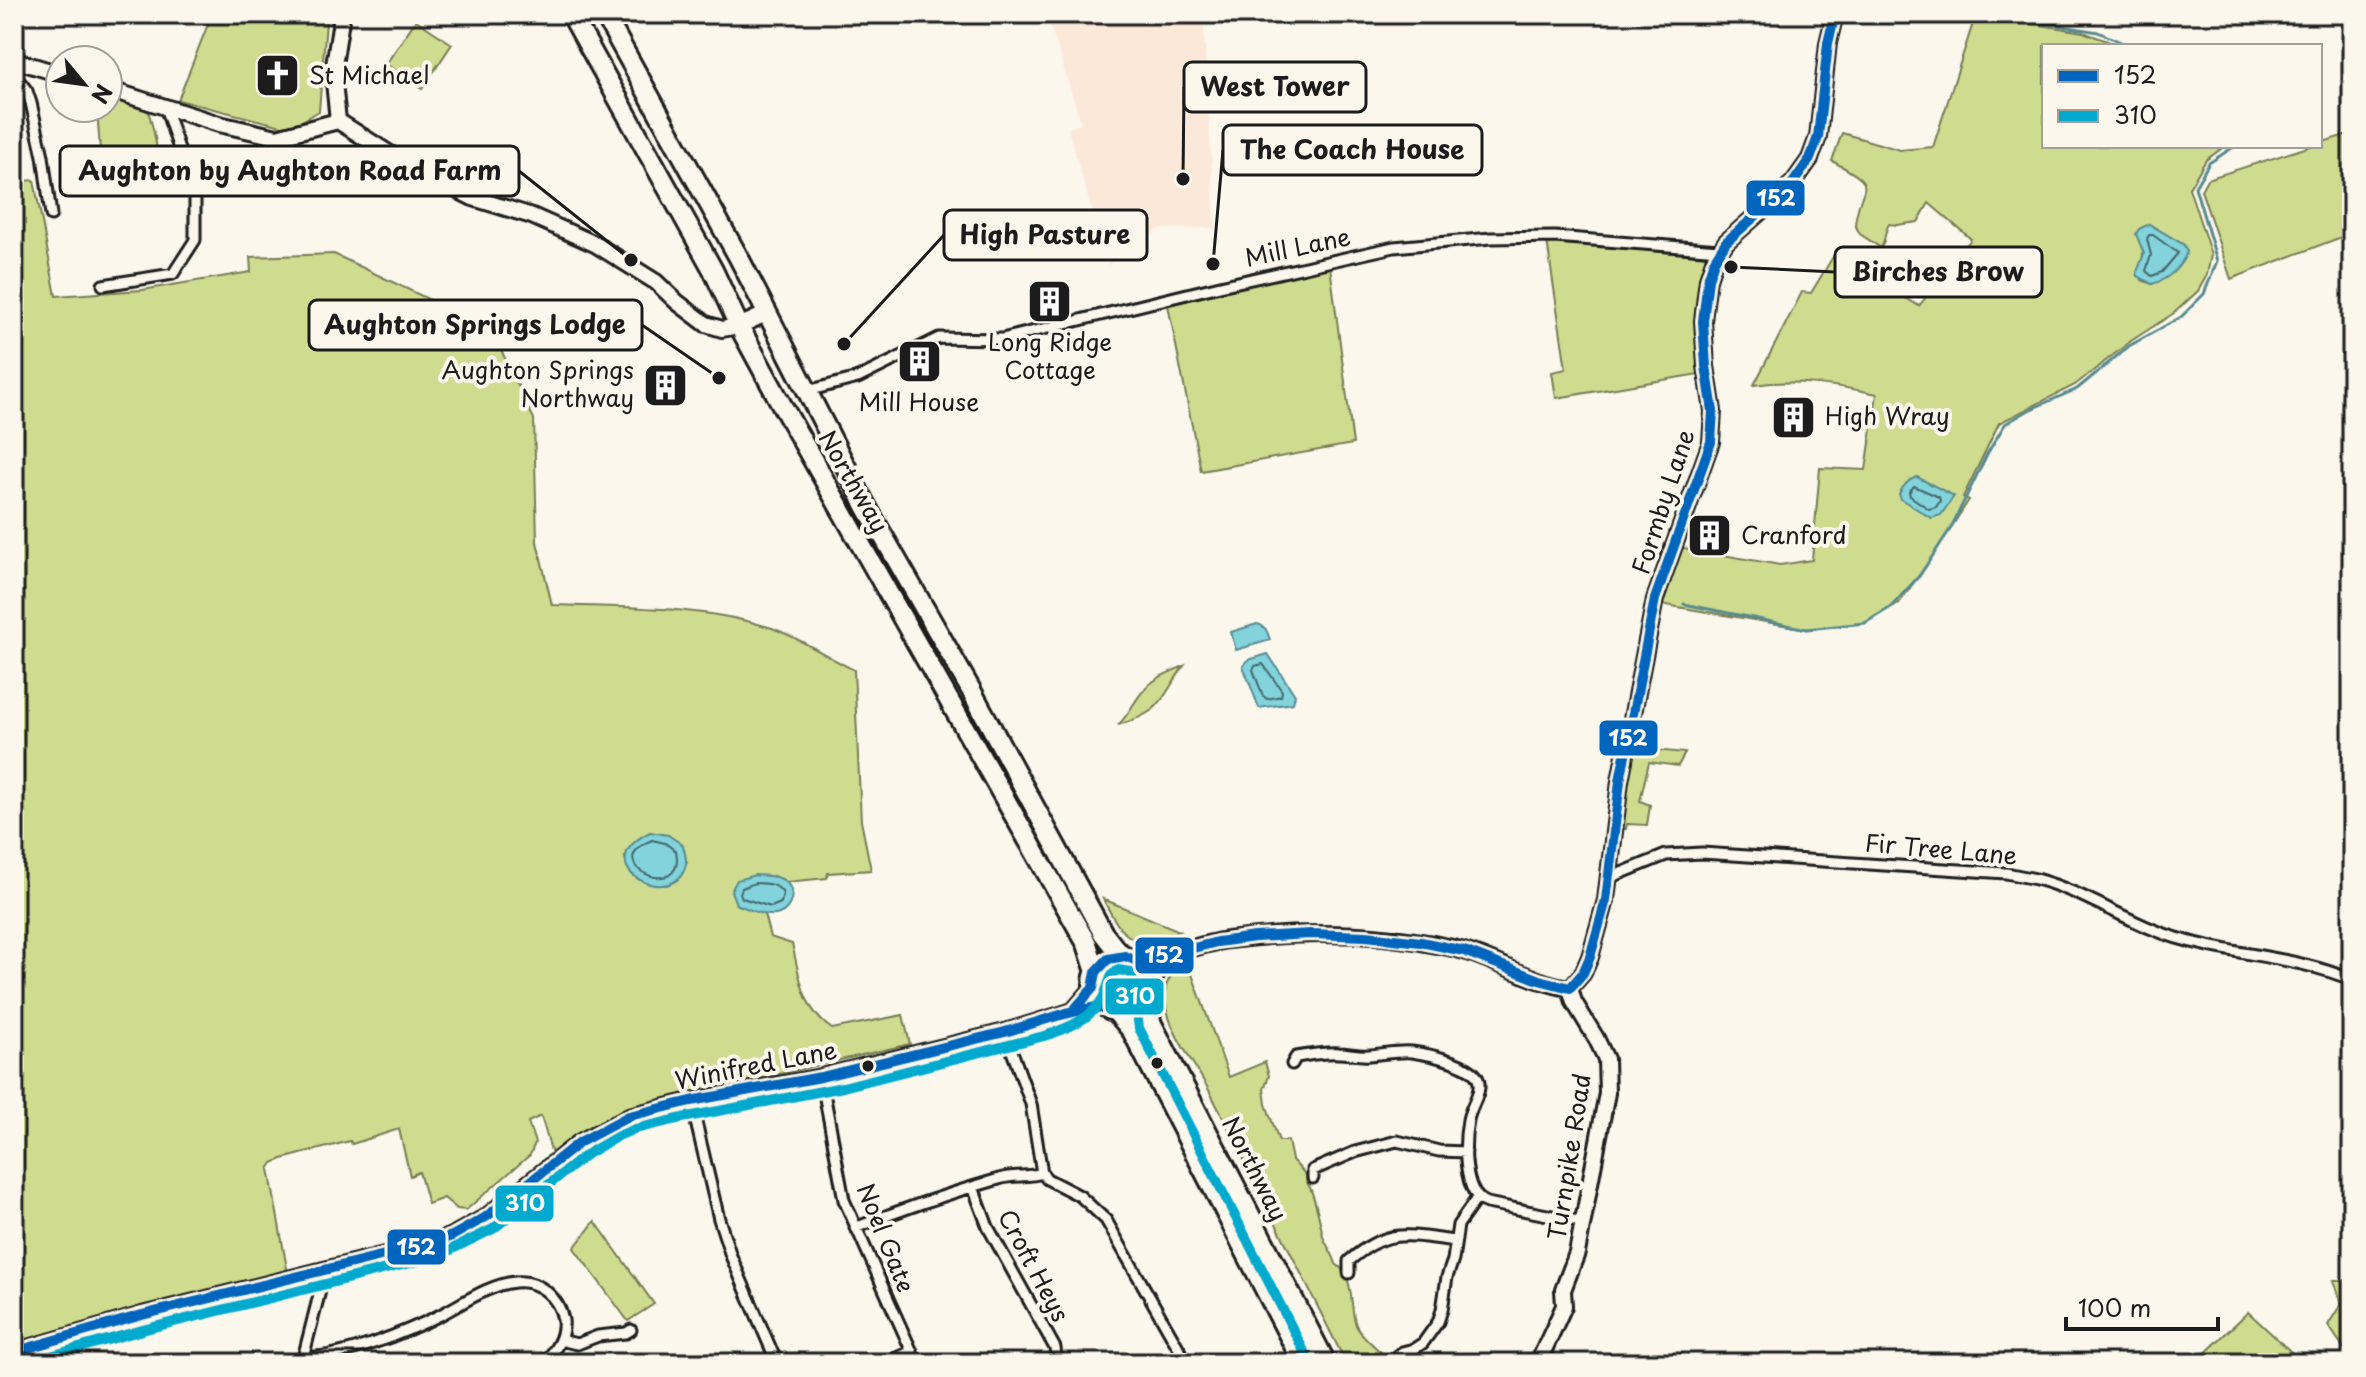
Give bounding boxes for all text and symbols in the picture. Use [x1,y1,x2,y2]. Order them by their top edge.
north arrow [44,44,124,124]
legend [2042,44,2322,148]
church icon: St Michael [254,52,302,100]
place label: St Michael [309,56,429,92]
text: 152 [2114,56,2156,92]
callout: West Tower [1184,62,1366,112]
text: West Tower [1200,66,1350,105]
text: N [84,79,121,110]
text: 310 [2114,96,2157,132]
callout: The Coach House [1223,125,1482,175]
text: The Coach House [1240,129,1464,168]
callout: Aughton by Aughton Road Farm [60,146,519,196]
text: Aughton by Aughton Road Farm [78,150,502,189]
line badge: 152 [1745,179,1806,217]
text: 152 [1756,180,1796,213]
callout: High Pasture [944,210,1147,260]
text: High Pasture [960,214,1130,253]
street label: Mill Lane [1241,217,1354,275]
callout: Birches Brow [1835,247,2042,297]
text: Birches Brow [1852,251,2024,290]
building icon: Long Ridge Cottage [1026,277,1074,325]
callout: Aughton Springs Lodge [309,300,642,350]
text: Aughton Springs Lodge [324,304,626,343]
place label: Long Ridge Cottage [988,323,1112,387]
building icon: Mill House [895,337,943,385]
place label: Aughton Springs Northway [442,351,634,415]
building icon: Aughton Springs Northway [641,361,689,409]
place label: Mill House [859,383,979,419]
building icon: High Wray [1770,393,1818,441]
place label: High Wray [1825,397,1950,433]
street label: Northway [811,423,899,539]
street label: Formby Lane [1622,424,1702,578]
building icon: Cranford [1686,512,1734,560]
place label: Cranford [1741,516,1847,552]
line badge: 152 [1598,719,1659,757]
text: 152 [1608,720,1648,753]
street label: Fir Tree Lane [1863,823,2019,873]
line badge: 152 [1134,936,1195,975]
text: 152 [1144,937,1184,970]
line badge: 310 [1104,977,1165,1016]
text: 310 [1115,978,1155,1011]
street label: Winifred Lane [672,1031,840,1097]
unlabelled marker [1149,1055,1165,1071]
unlabelled marker [860,1058,876,1074]
street label: Turnpike Road [1537,1071,1599,1243]
street label: Northway [1214,1110,1298,1227]
street label: Noel Gate [849,1177,925,1297]
line badge: 310 [494,1184,555,1223]
text: 310 [505,1185,545,1218]
street label: Croft Heys [990,1202,1079,1328]
line badge: 152 [386,1228,447,1266]
text: 152 [396,1229,436,1262]
scale bar [2066,1281,2218,1331]
text: 100 m [2078,1289,2151,1325]

